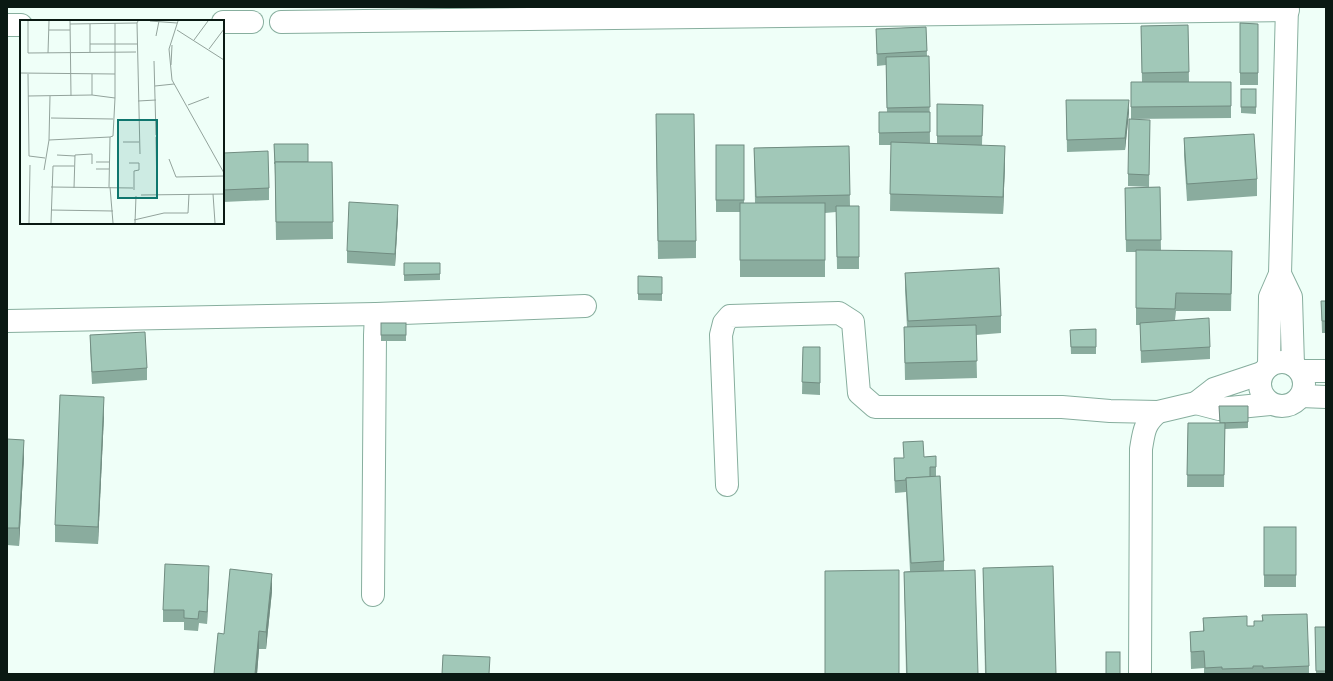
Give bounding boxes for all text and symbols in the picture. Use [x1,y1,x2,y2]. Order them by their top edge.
inset map [20,20,224,224]

